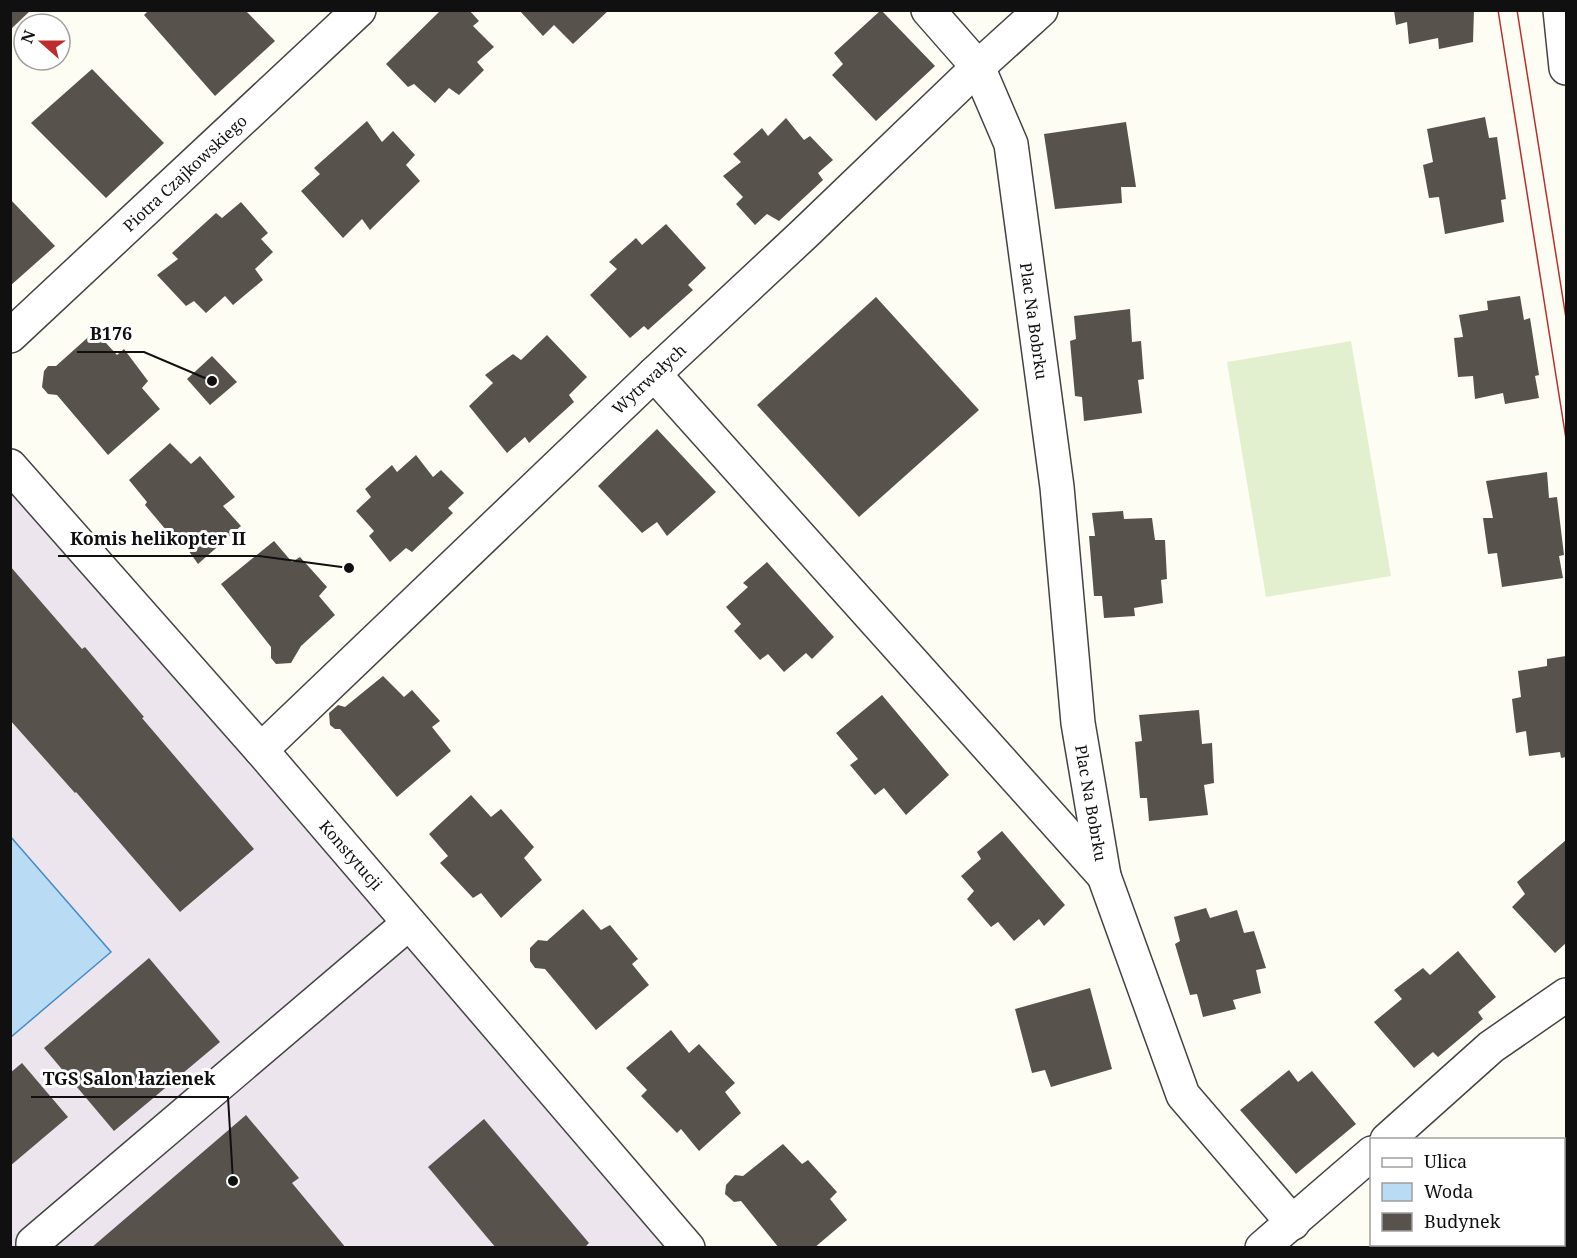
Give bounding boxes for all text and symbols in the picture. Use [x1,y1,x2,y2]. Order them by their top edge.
north arrow [12,12,72,72]
text: N [15,26,41,46]
street label: Piotra Czajkowskiego [118,110,252,236]
street label: Plac Na Bobrku [1015,261,1053,381]
callout: B176 [77,316,144,352]
text: B176 [90,321,132,345]
street label: Wytrwałych [607,339,691,419]
callout: Komis helikopter II [58,520,259,556]
text: Komis helikopter II [70,526,246,550]
street label: Plac Na Bobrku [1070,743,1112,863]
street label: Konstytucji [315,815,387,895]
callout: TGS Salon łazienek [31,1061,228,1097]
text: TGS Salon łazienek [43,1066,216,1090]
legend [1370,1138,1565,1246]
text: Ulica [1424,1149,1467,1173]
text: Woda [1424,1179,1473,1203]
text: Budynek [1424,1209,1501,1233]

